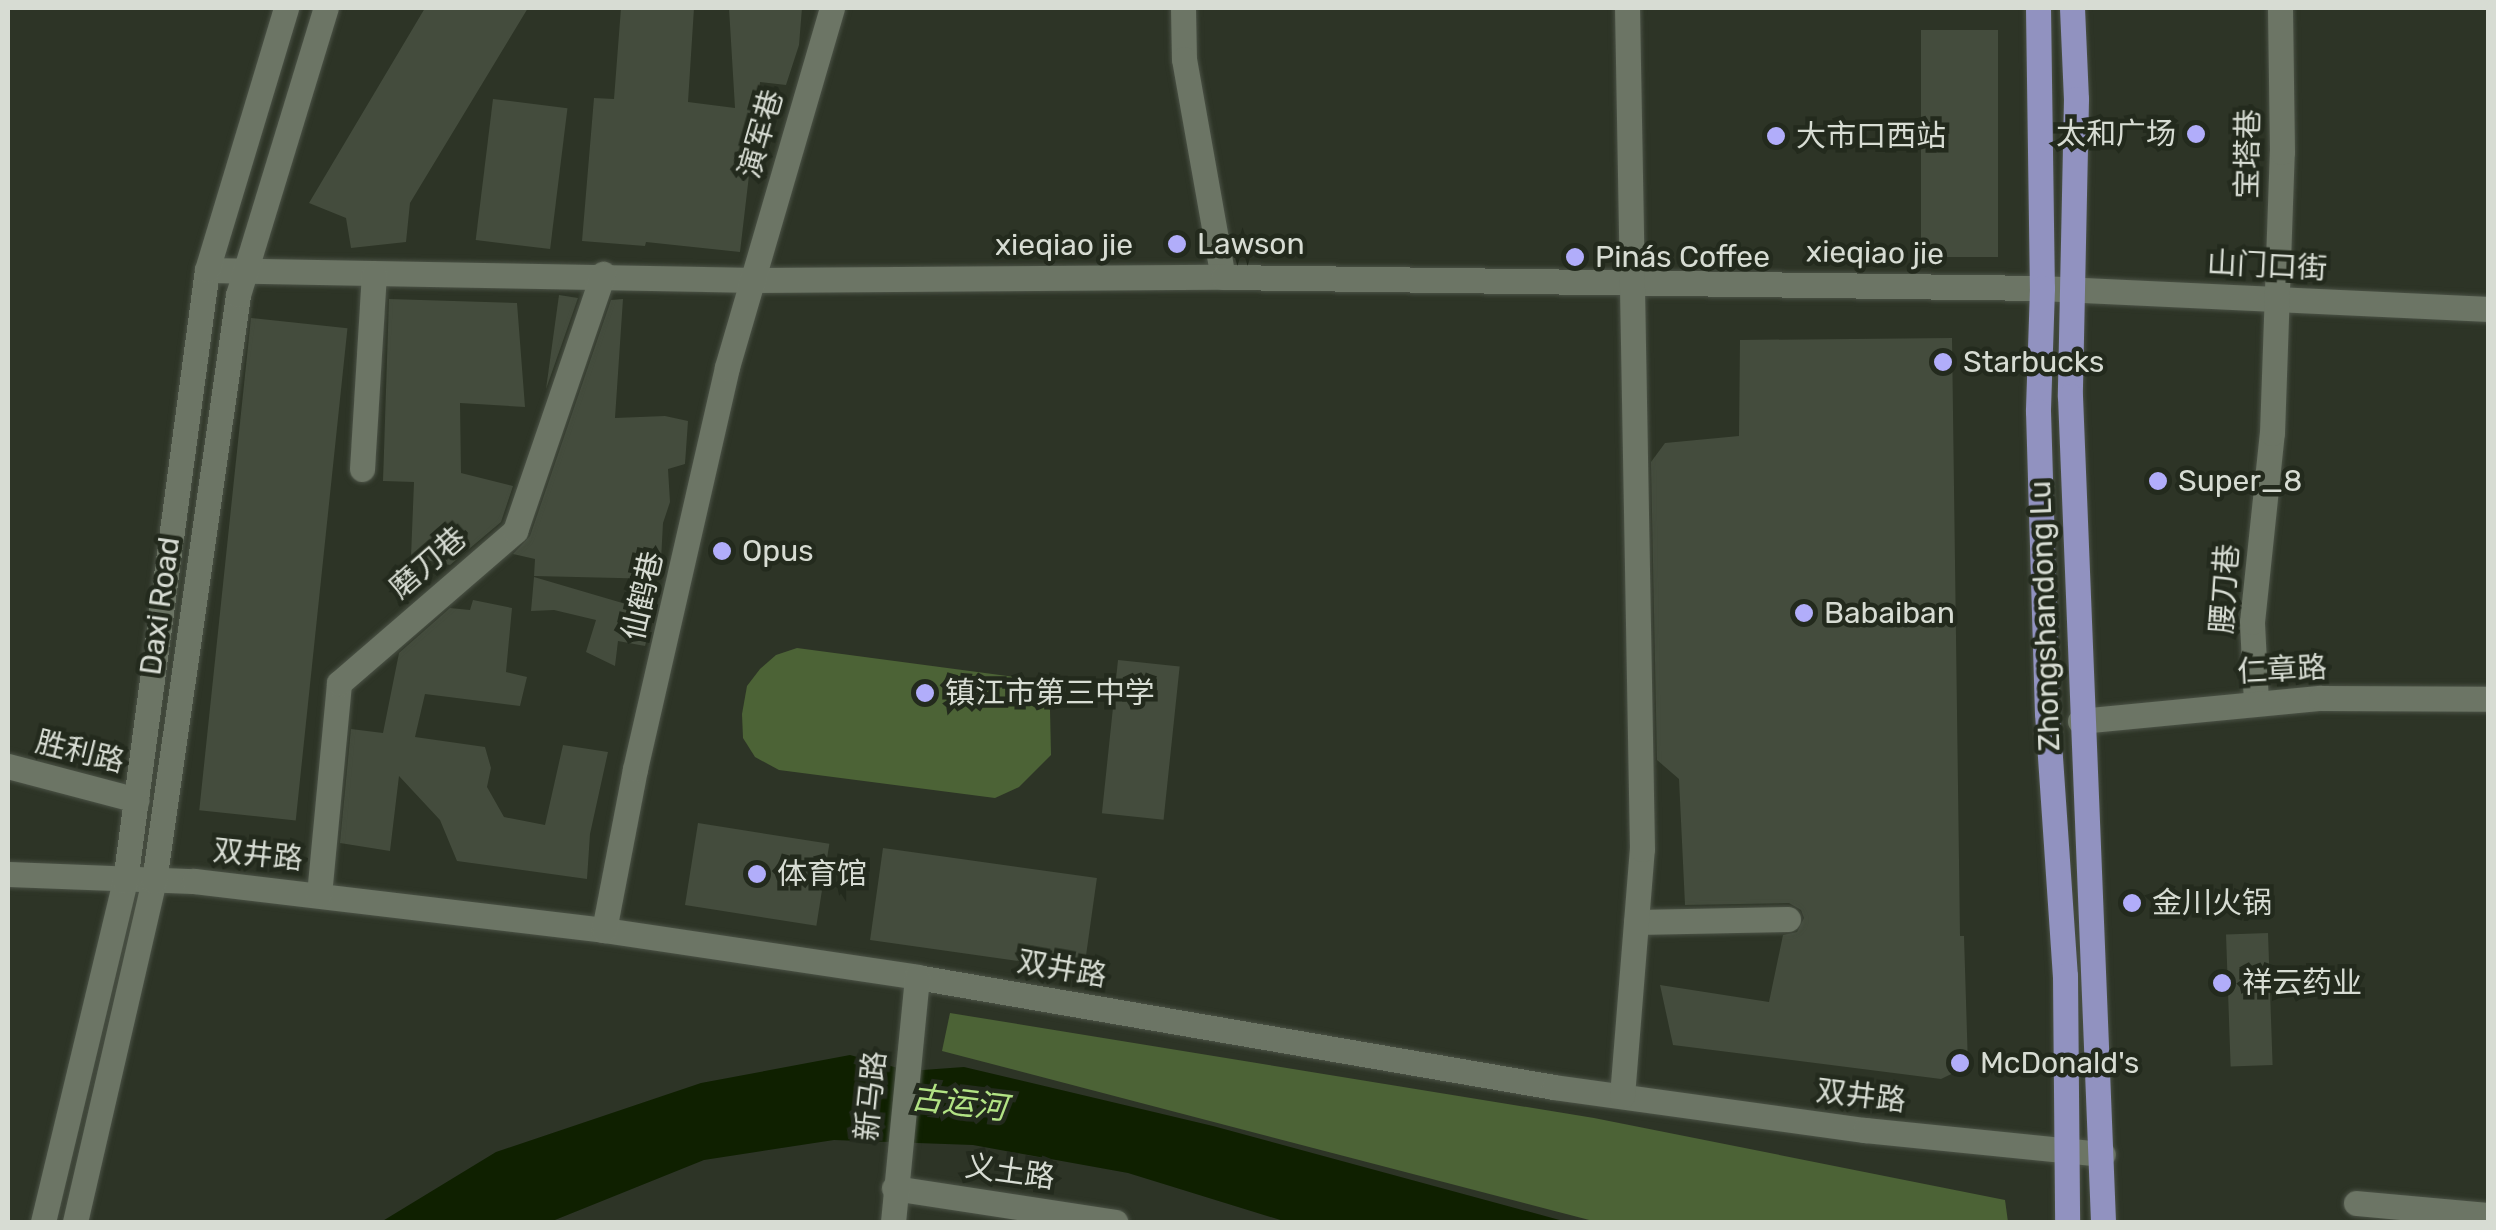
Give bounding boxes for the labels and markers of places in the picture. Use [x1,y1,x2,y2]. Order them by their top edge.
place label: 太和广场 [2056,116,2176,152]
place label: 大市口西站 [1796,118,1946,154]
marker: 太和广场 [2185,123,2207,145]
marker: 大市口西站 [1765,125,1787,147]
place label: Lawson [1197,226,1305,262]
marker: Lawson [1166,233,1188,255]
place label: Pinás Coffee [1595,239,1770,275]
marker: Pinás Coffee [1564,246,1586,268]
place label: Starbucks [1963,344,2104,380]
marker: Starbucks [1932,351,1954,373]
place label: Super_8 [2178,463,2302,499]
marker: Super_8 [2147,470,2169,492]
place label: Opus [742,533,814,569]
marker: Opus [711,540,733,562]
place label: Babaiban [1824,595,1955,631]
marker: Babaiban [1793,602,1815,624]
place label: 镇江市第三中学 [945,675,1155,711]
marker: 镇江市第三中学 [914,682,936,704]
place label: 体育馆 [777,856,867,892]
marker: 体育馆 [746,863,768,885]
place label: 金川火锅 [2152,885,2272,921]
marker: 金川火锅 [2121,892,2143,914]
place label: 祥云药业 [2242,965,2362,1001]
marker: 祥云药业 [2211,972,2233,994]
place label: McDonald's [1980,1045,2139,1081]
marker: McDonald's [1949,1052,1971,1074]

